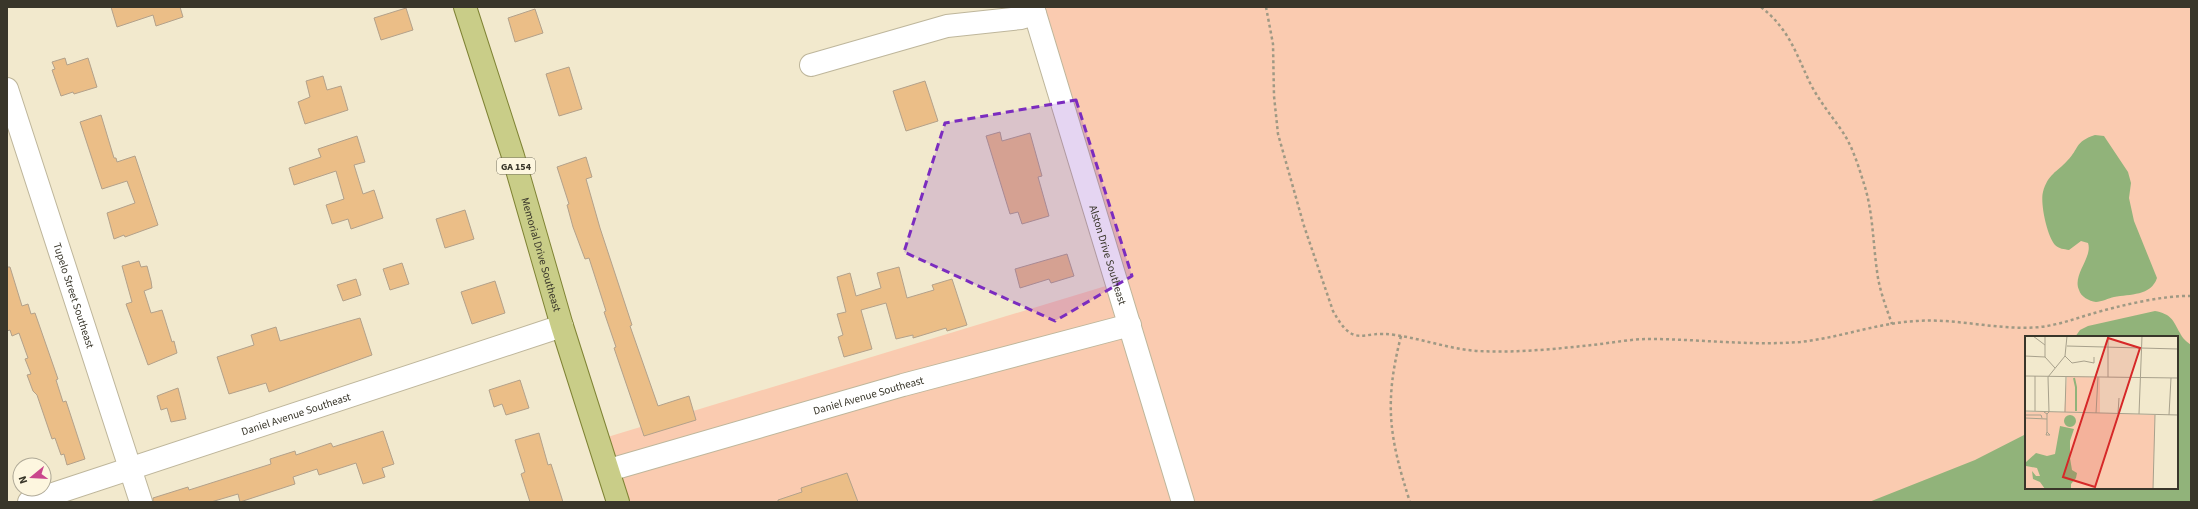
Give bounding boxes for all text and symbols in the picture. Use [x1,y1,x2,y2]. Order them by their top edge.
road number: GA 154 [497,158,535,174]
street label: Memorial Drive Southeast [517,196,565,314]
street label: Alston Drive Southeast [1085,203,1130,307]
street label: Tupelo Street Southeast [49,241,98,351]
inset map [2025,336,2178,489]
street label: Daniel Avenue Southeast [812,373,926,419]
street label: Daniel Avenue Southeast [239,389,353,439]
north arrow [12,457,52,497]
text: N [15,474,31,486]

